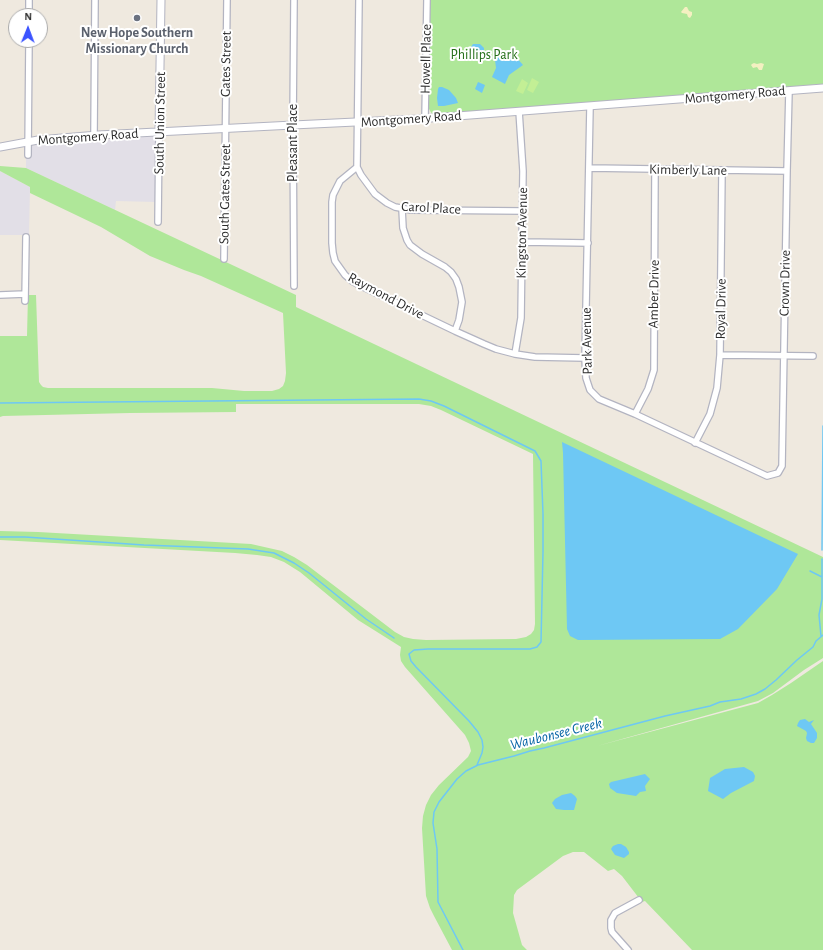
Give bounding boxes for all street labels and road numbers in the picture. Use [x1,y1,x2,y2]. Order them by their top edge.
street label: Howell Place [417,24,435,94]
street label: Gates Street [217,31,235,97]
street label: South Union Street [151,72,169,174]
street label: Montgomery Road [684,82,786,108]
street label: Pleasant Place [285,104,301,182]
street label: Montgomery Road [360,107,462,131]
street label: Montgomery Road [37,125,139,149]
street label: South Gates Street [216,144,234,244]
street label: Kimberly Lane [649,161,727,179]
street label: Kingston Avenue [513,187,531,279]
street label: Carol Place [401,198,461,218]
street label: Crown Drive [776,250,794,316]
street label: Amber Drive [645,259,663,329]
street label: Raymond Drive [345,269,427,323]
street label: Royal Drive [712,278,730,340]
street label: Park Avenue [578,307,596,375]

